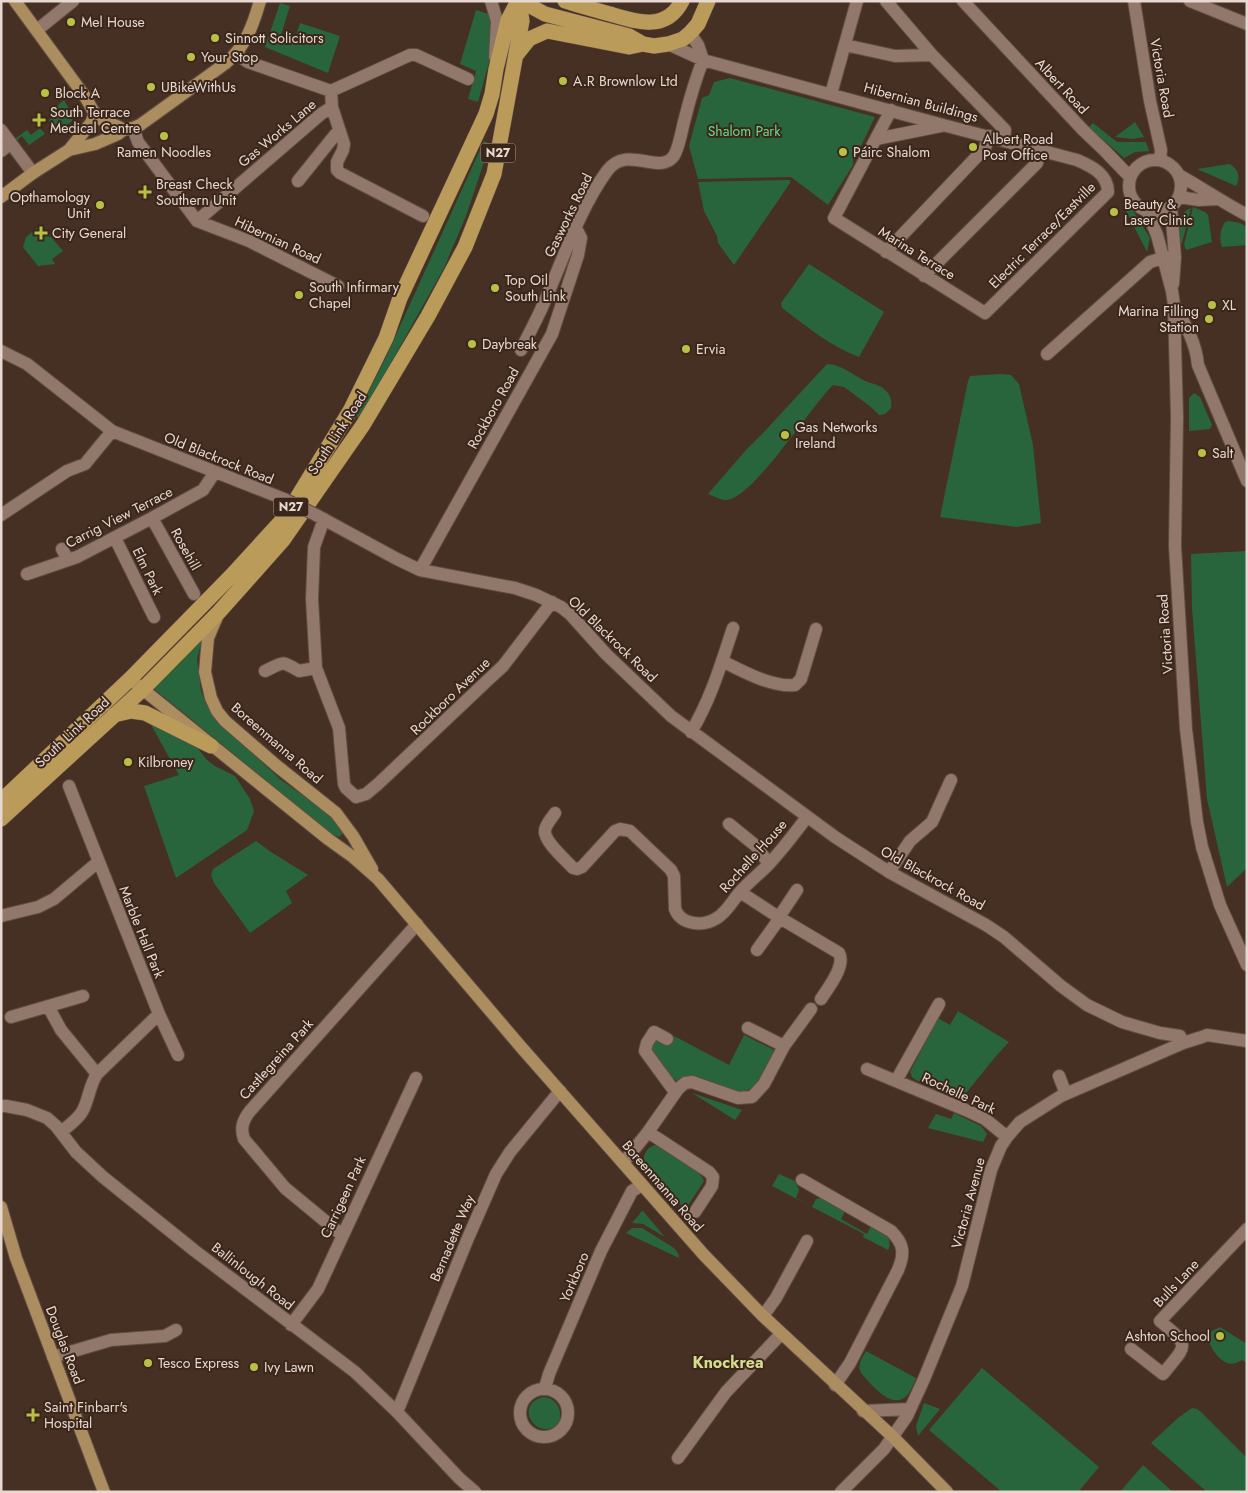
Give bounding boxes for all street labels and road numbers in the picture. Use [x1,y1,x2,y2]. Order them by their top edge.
street label: Victoria Road [1145,37,1179,119]
street label: Albert Road [1031,54,1093,118]
street label: Hibernian Buildings [862,77,981,127]
street label: Gas Works Lane [234,94,320,172]
road number: N27 [480,144,516,162]
street label: Gasworks Road [539,170,597,260]
street label: Electric Terrace/Eastville [984,177,1100,293]
street label: Hibernian Road [232,211,324,269]
street label: Marina Terrace [875,221,959,285]
street label: Rockboro Road [462,364,524,452]
street label: South Link Road [303,388,371,478]
street label: Old Blackrock Road [161,427,277,489]
street label: Carrig View Terrace [62,481,176,553]
road number: N27 [274,498,308,516]
street label: Rosehill [166,524,206,574]
street label: Elm Park [128,544,169,599]
street label: Old Blackrock Road [564,591,662,687]
street label: Victoria Road [1152,593,1178,675]
street label: Rockboro Avenue [406,653,494,739]
street label: South Link Road [30,692,114,772]
street label: Boreenmanna Road [227,698,327,788]
street label: Rochelle House [715,815,791,897]
street label: Old Blackrock Road [877,841,989,915]
street label: Marble Hall Park [114,883,170,982]
street label: Castlegreina Park [234,1014,318,1104]
street label: Rochelle Park [919,1067,1000,1119]
street label: Boreenmanna Road [618,1136,708,1236]
street label: Carrigeen Park [315,1152,371,1241]
street label: Victoria Avenue [946,1155,990,1251]
street label: Bernadette Way [425,1191,480,1284]
street label: Ballinlough Road [207,1237,299,1315]
street label: Yorkboro [554,1248,594,1305]
street label: Bulls Lane [1149,1255,1203,1311]
street label: Douglas Road [41,1303,89,1387]

